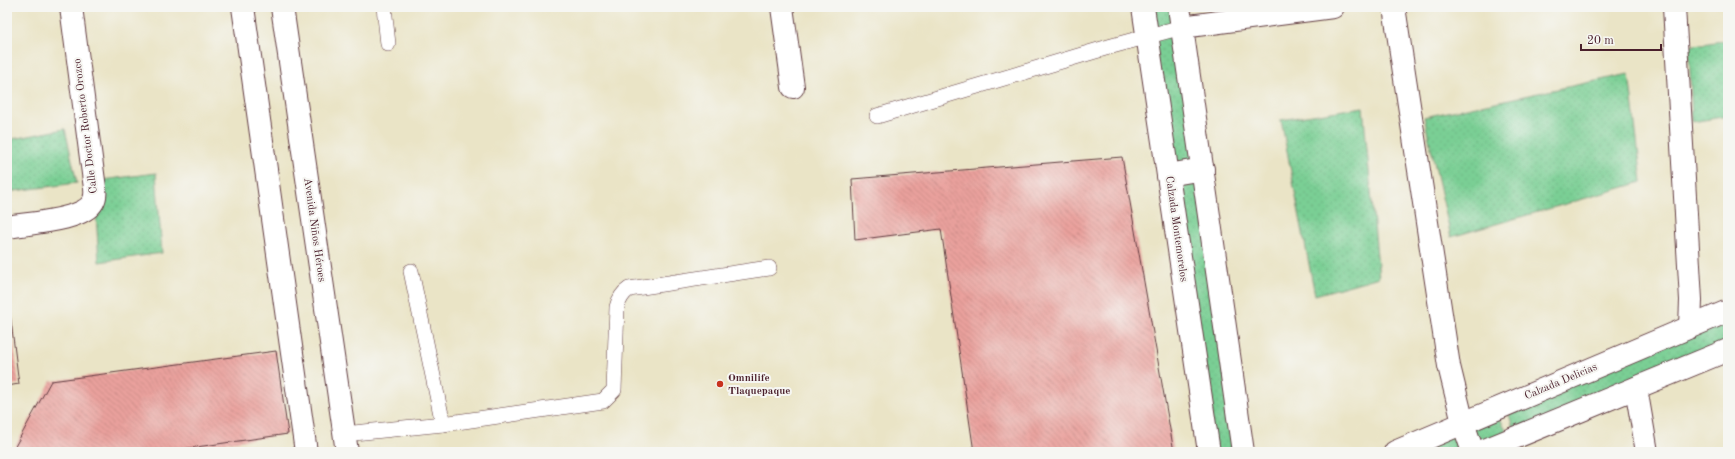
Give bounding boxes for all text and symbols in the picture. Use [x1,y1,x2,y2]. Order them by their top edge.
scale bar [1581,26,1661,52]
text: 20 m [1587,35,1614,47]
street label: Calle Doctor Roberto Orozco [72,58,100,194]
street label: Calzada Montemorelos [1163,175,1189,283]
street label: Avenida Niños Héroes [301,177,327,283]
street label: Calzada Delicias [1523,362,1599,402]
place label: Omnilife Tlaquepaque [728,373,790,397]
marker: Omnilife Tlaquepaque [715,379,725,389]

